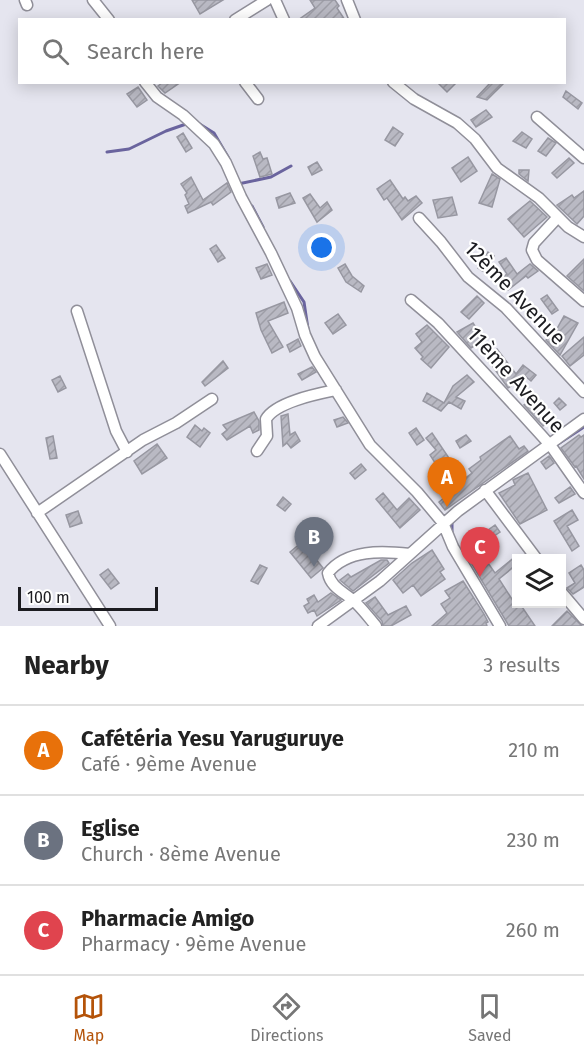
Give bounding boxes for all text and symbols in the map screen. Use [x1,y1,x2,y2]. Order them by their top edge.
search box [18,18,566,84]
icon: search [39,35,72,68]
text: Search here [87,38,205,65]
your location [307,233,336,262]
street label: 12ème Avenue [459,235,571,351]
street label: 11ème Avenue [461,321,571,439]
pin: A [428,458,466,507]
pin: B [294,518,334,567]
pin: C [460,528,500,577]
map controls [512,554,566,608]
button: layers [512,554,566,608]
scale bar [18,584,158,612]
text: 100 m [27,588,70,607]
text: Nearby [24,650,109,681]
text: 3 results [483,653,560,677]
text: Cafétéria Yesu Yaruguruye [81,725,344,752]
text: A [38,738,49,762]
text: 210 m [508,738,560,762]
text: Café · 9ème Avenue [81,752,257,776]
text: Eglise [81,815,140,842]
text: B [37,828,50,852]
text: 230 m [507,828,560,852]
text: Church · 8ème Avenue [81,842,281,866]
text: Pharmacie Amigo [81,905,254,932]
text: C [38,918,49,942]
text: 260 m [506,918,560,942]
text: Pharmacy · 9ème Avenue [81,932,306,956]
tab: Map [72,990,105,1045]
tab: Directions [250,990,324,1045]
tab: Saved [468,990,512,1045]

